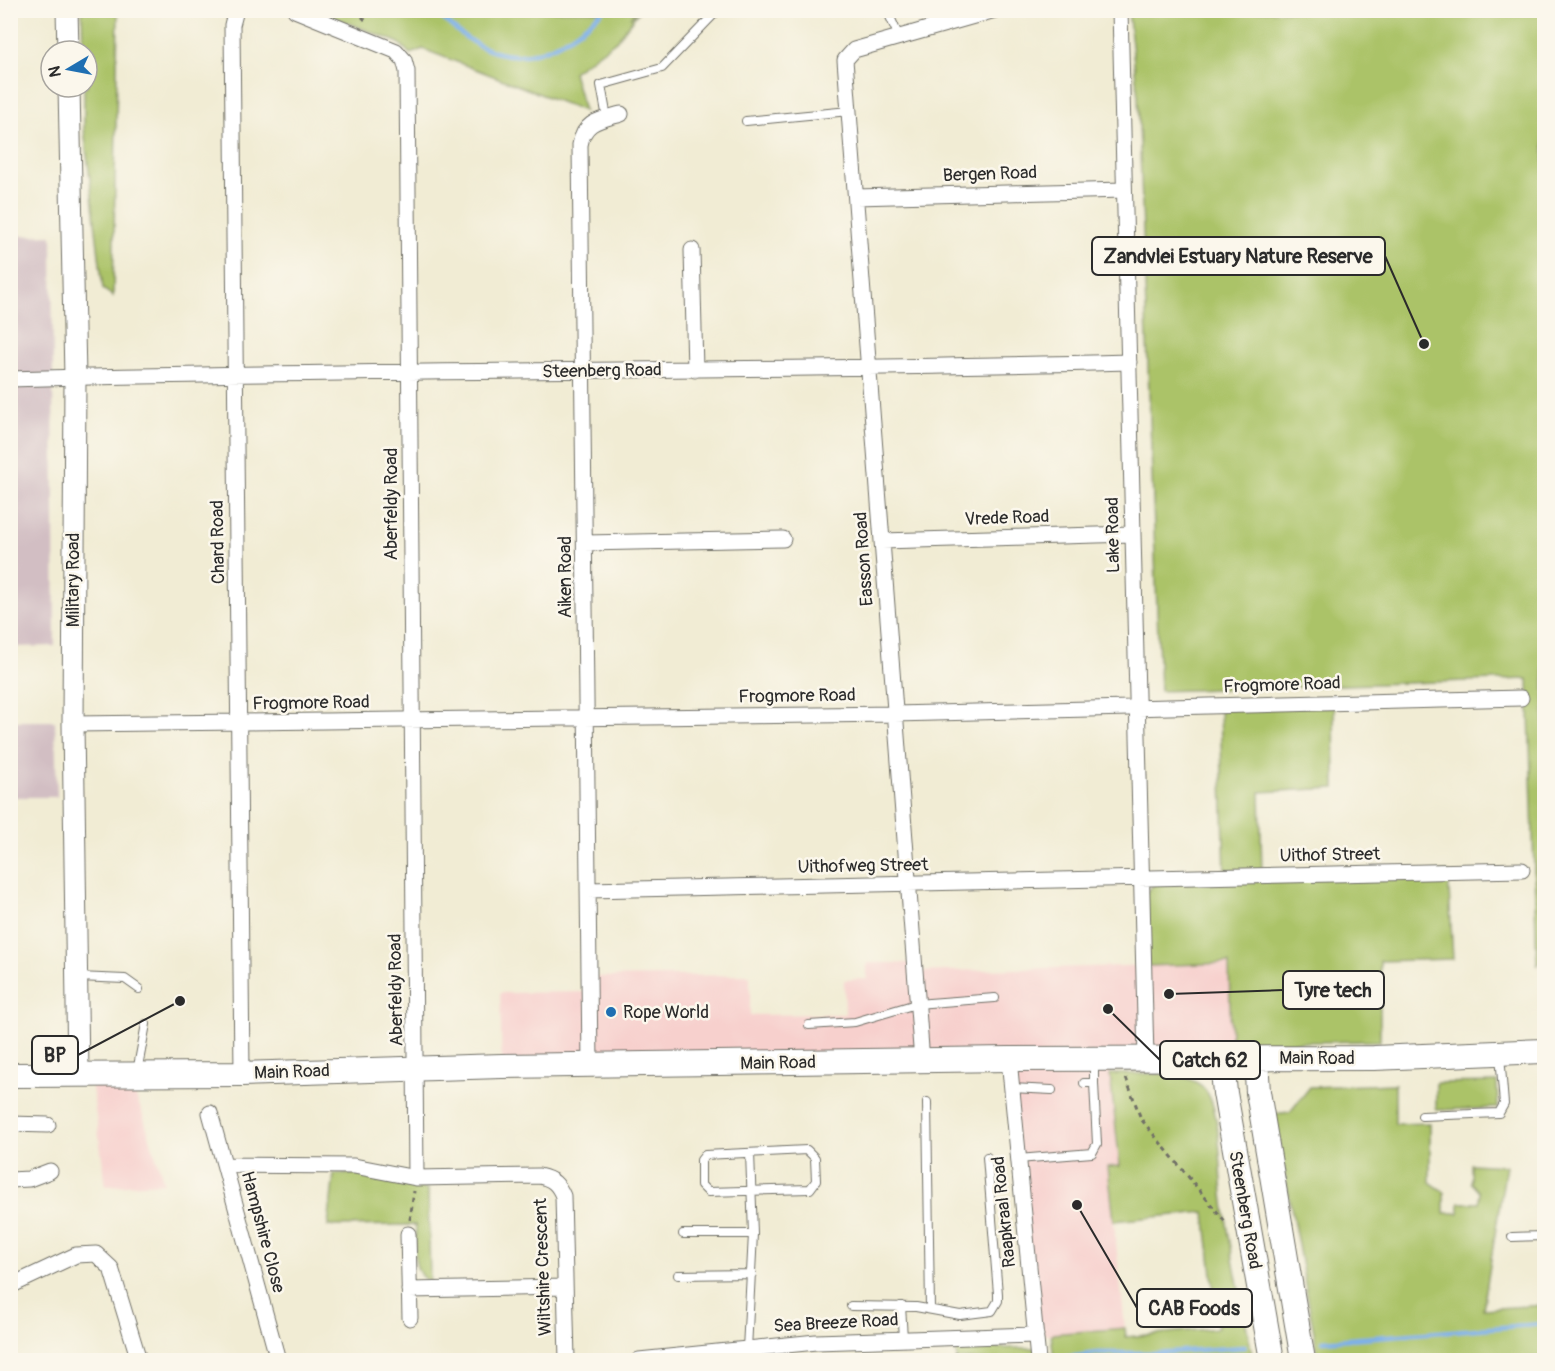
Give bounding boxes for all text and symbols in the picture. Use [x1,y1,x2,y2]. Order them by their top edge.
north arrow [39,39,99,99]
text: N [44,64,66,78]
street label: Bergen Road [942,161,1038,187]
callout: Zandvlei Estuary Nature Reserve [1092,237,1385,275]
text: Zandvlei Estuary Nature Reserve [1103,244,1374,269]
street label: Steenberg Road [542,358,662,384]
street label: Aberfeldy Road [380,448,403,560]
street label: Lake Road [1101,497,1125,573]
street label: Chard Road [206,500,230,584]
street label: Vrede Road [964,505,1050,531]
street label: Easson Road [849,511,879,607]
street label: Military Road [62,533,85,627]
street label: Aiken Road [554,536,577,618]
street label: Frogmore Road [1223,671,1341,699]
street label: Frogmore Road [738,683,856,709]
street label: Frogmore Road [252,690,370,716]
street label: Uithof Street [1280,843,1381,867]
street label: Uithofweg Street [798,853,929,879]
street label: Aberfeldy Road [384,933,408,1047]
callout: Tyre tech [1283,971,1384,1009]
text: Tyre tech [1293,978,1372,1003]
place label: Rope World [623,1001,709,1024]
marker: Rope World [604,1005,618,1019]
callout: BP [32,1036,78,1074]
callout: Catch 62 [1160,1041,1260,1079]
text: BP [44,1043,66,1068]
street label: Main Road [1279,1047,1355,1070]
text: Catch 62 [1172,1048,1248,1073]
street label: Main Road [740,1051,816,1075]
street label: Main Road [254,1059,330,1085]
street label: Steenberg Road [1223,1149,1267,1271]
street label: Raapkraal Road [987,1155,1021,1269]
street label: Hampshire Close [236,1169,290,1295]
street label: Wiltshire Crescent [529,1197,557,1336]
callout: CAB Foods [1137,1289,1252,1327]
text: CAB Foods [1148,1296,1240,1321]
street label: Sea Breeze Road [773,1308,899,1338]

